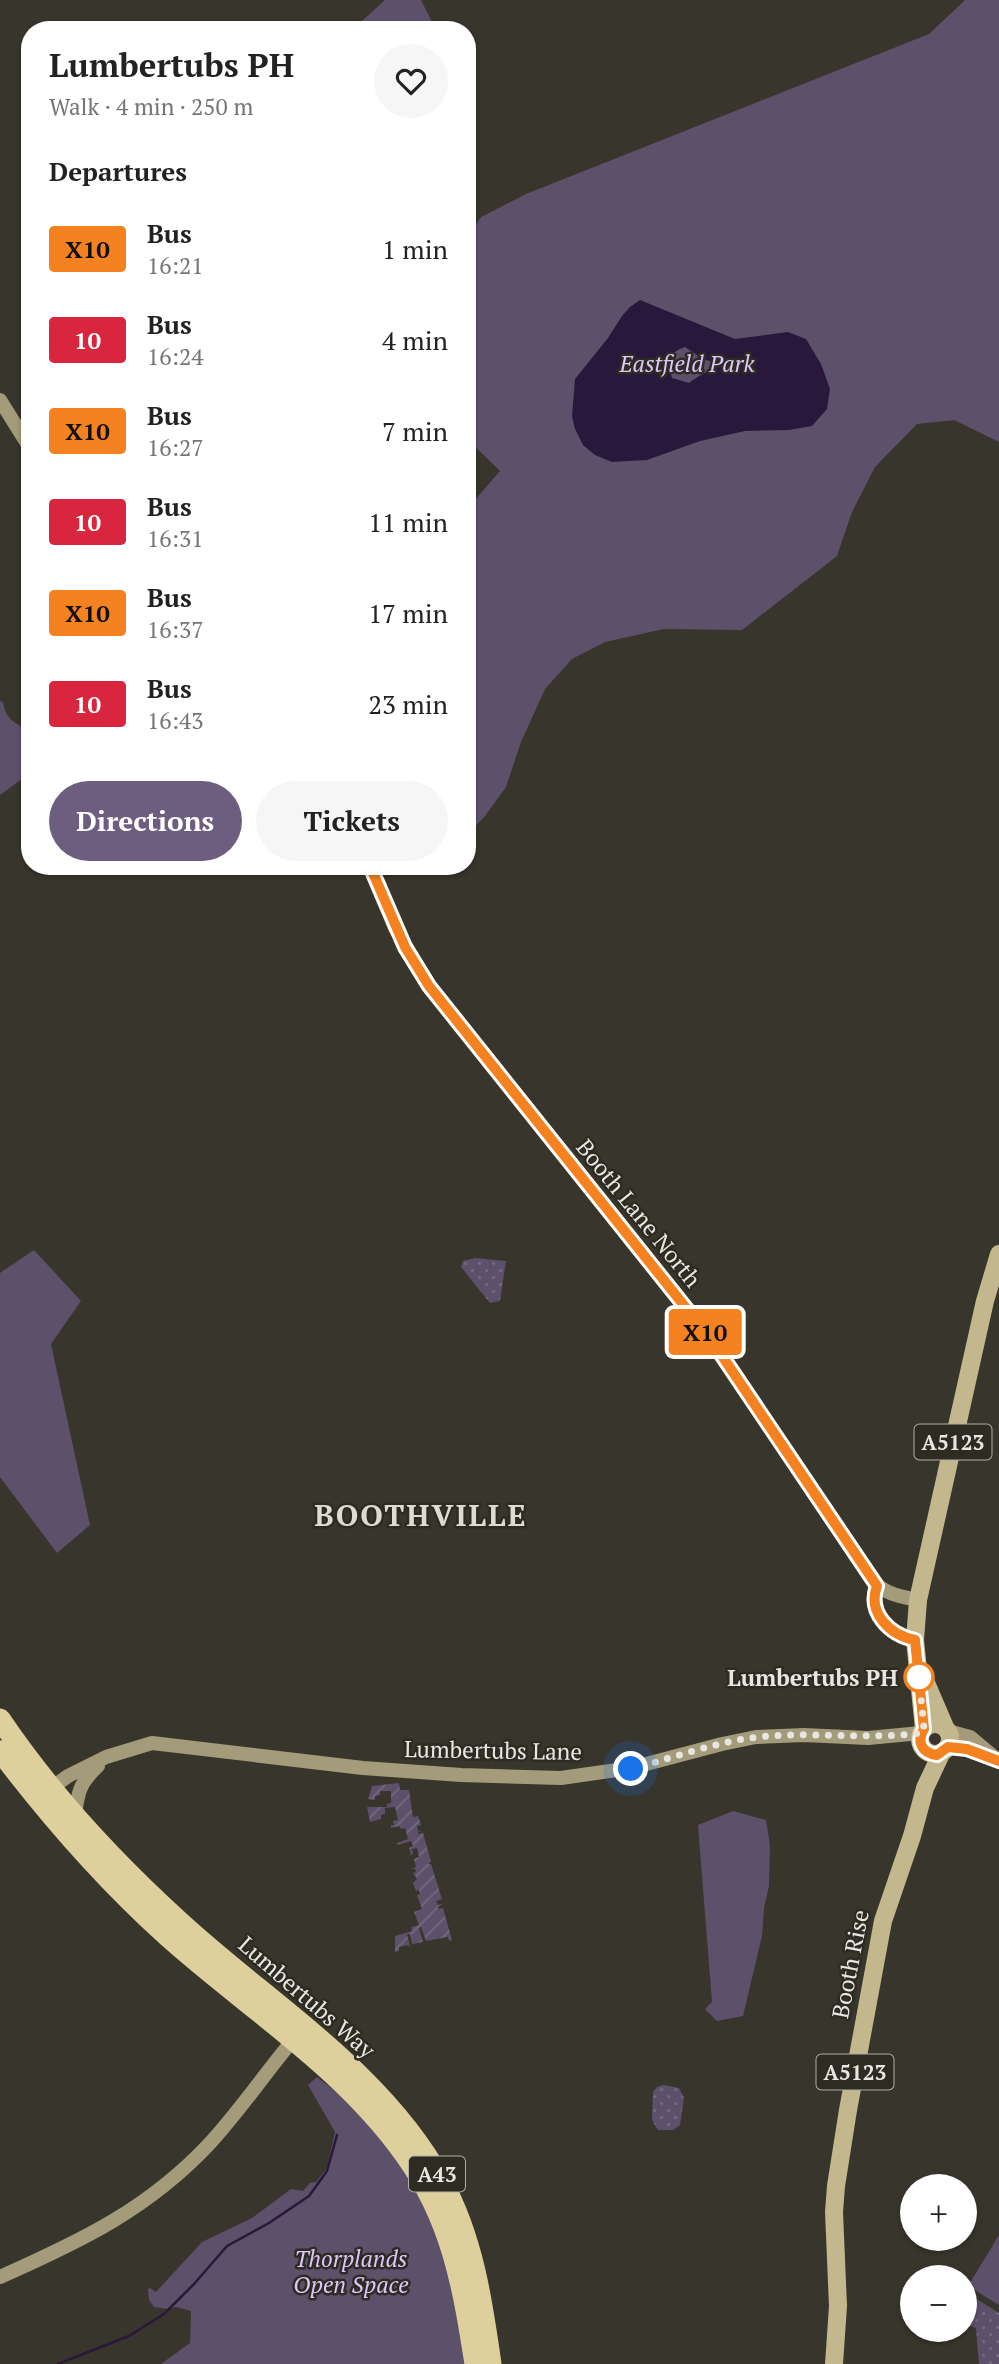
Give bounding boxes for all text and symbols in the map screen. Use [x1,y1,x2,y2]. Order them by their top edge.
text: Lumbertubs PH [49,43,294,86]
button: heart [374,44,448,118]
text: Walk · 4 min · 250 m [49,91,253,122]
text: Departures [49,154,187,188]
text: Bus [147,216,192,250]
text: 1 min [382,232,448,266]
text: X10 [65,233,110,265]
text: 16:21 [147,250,204,281]
text: Bus [147,307,192,341]
text: 4 min [382,323,448,357]
text: 10 [74,324,101,356]
text: 16:24 [147,341,204,372]
park label: Eastfield Park [618,348,755,379]
text: Bus [147,398,192,432]
text: 7 min [382,414,448,448]
text: X10 [65,415,110,447]
text: 16:27 [147,432,204,463]
text: Bus [147,489,192,523]
text: 11 min [368,505,448,539]
text: 10 [74,506,101,538]
text: 16:31 [147,523,204,554]
text: Bus [147,580,192,614]
text: 17 min [368,596,448,630]
text: X10 [65,597,110,629]
text: 16:37 [147,614,204,645]
text: Bus [147,671,192,705]
text: 23 min [368,687,448,721]
text: 10 [74,688,101,720]
text: 16:43 [147,705,204,736]
button: Directions [49,781,242,861]
button: Tickets [256,781,448,861]
street label: Booth Lane North [570,1132,709,1294]
line badge: X10 [665,1309,745,1355]
text: X10 [683,1316,727,1348]
road number: A5123 [914,1424,992,1460]
district label: BOOTHVILLE [314,1495,528,1535]
place label: Lumbertubs PH [727,1662,898,1693]
marker: Lumbertubs PH [904,1662,934,1692]
street label: Lumbertubs Lane [404,1733,582,1767]
your location [613,1751,648,1786]
street label: Booth Rise [824,1907,876,2021]
street label: Lumbertubs Way [232,1929,382,2065]
road number: A5123 [816,2054,894,2090]
road number: A43 [409,2156,465,2192]
map controls [900,2174,977,2342]
button: + [900,2174,977,2251]
park label: Thorplands Open Space [293,2243,409,2300]
button: − [900,2265,977,2342]

